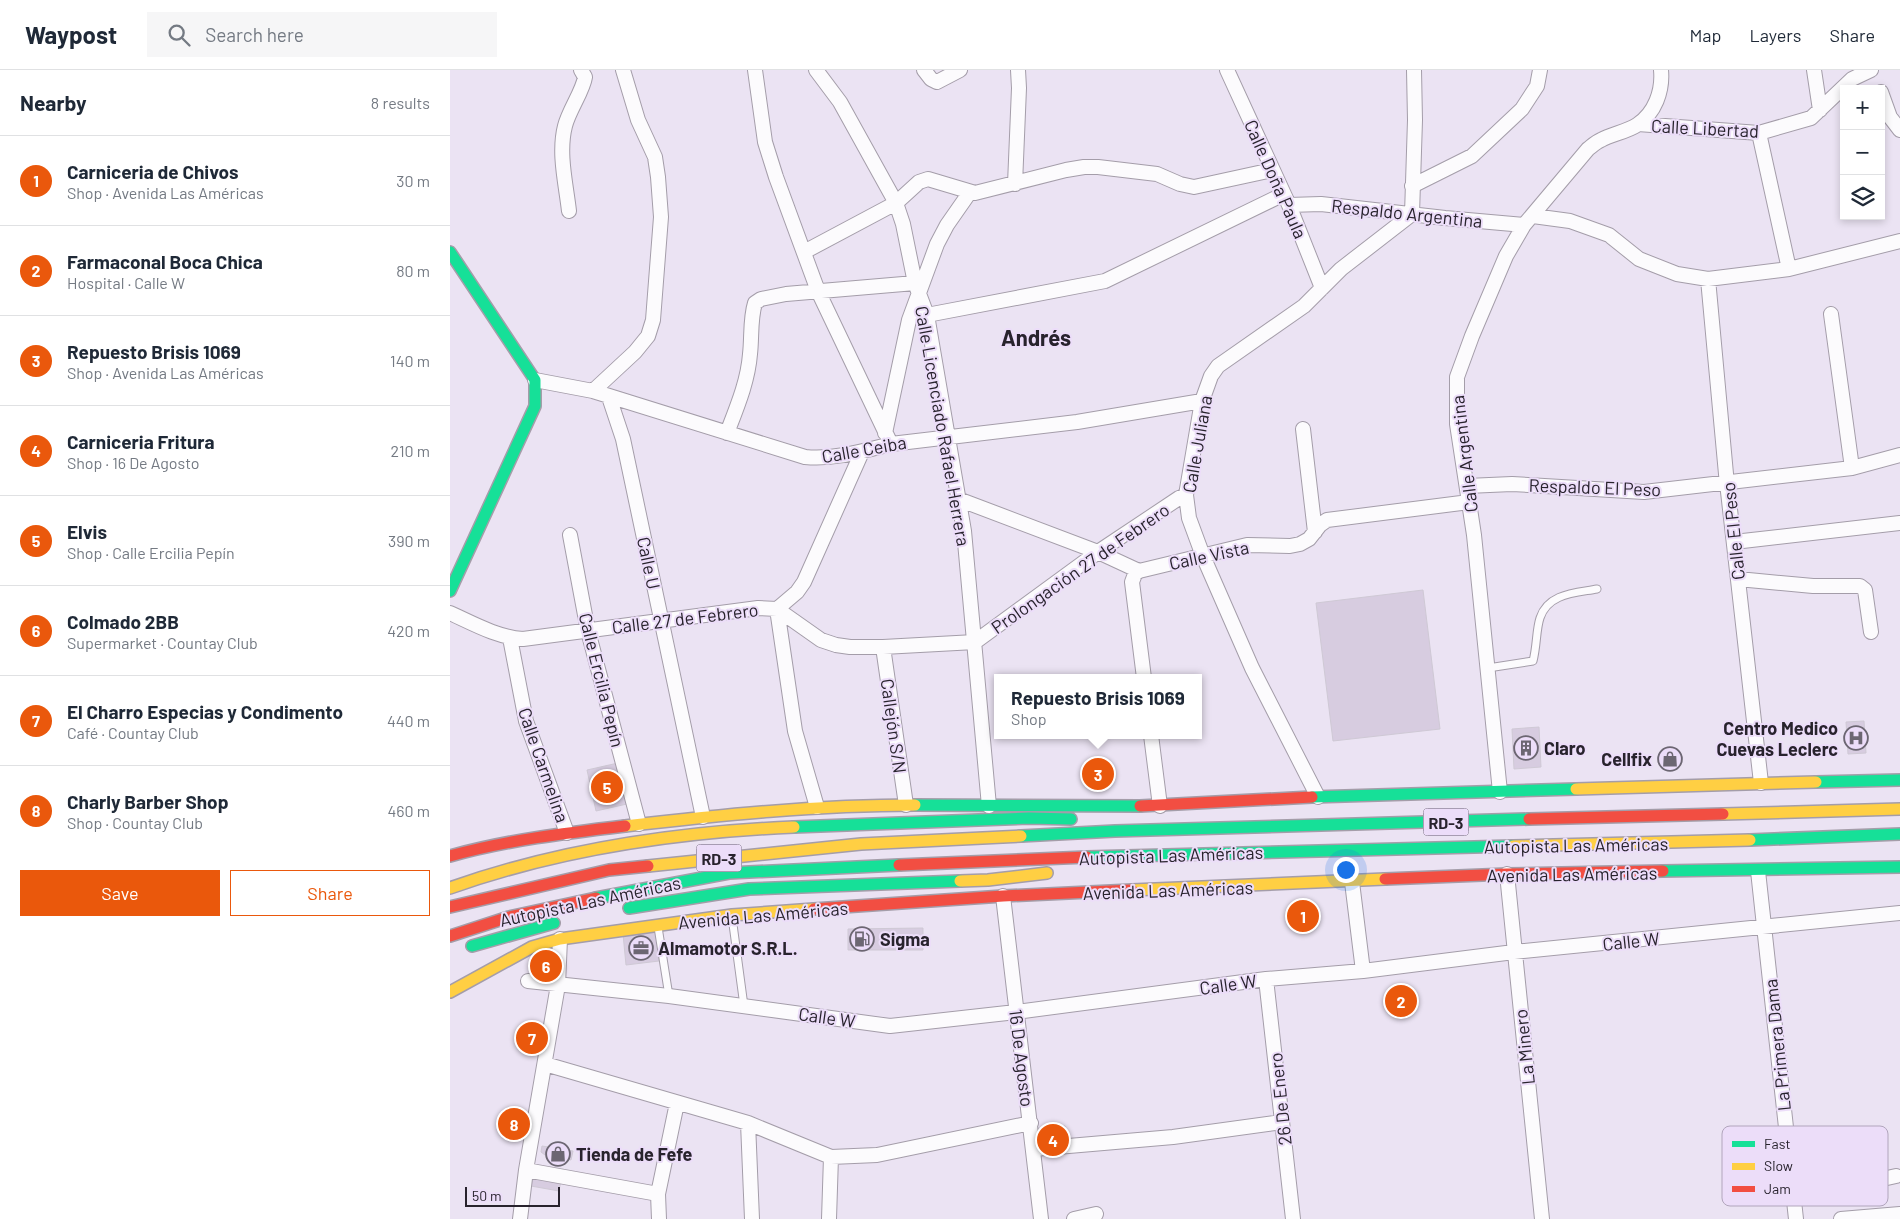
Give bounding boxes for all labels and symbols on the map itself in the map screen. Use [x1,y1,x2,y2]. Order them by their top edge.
street label: Calle Libertad [1651,114,1759,142]
street label: Calle Doña Paula [1240,116,1312,242]
street label: Respaldo Argentina [1330,194,1484,232]
street label: Calle Licenciado Rafael Herrera [911,304,975,548]
district label: Andrés [1001,324,1071,350]
street label: Calle Juliana [1178,394,1216,494]
street label: Calle Argentina [1446,394,1482,514]
street label: Calle Ceiba [820,431,908,467]
street label: Respaldo El Peso [1528,474,1662,500]
street label: Calle El Peso [1717,481,1749,581]
street label: Prolongación 27 de Febrero [987,498,1173,638]
street label: Calle U [633,535,665,591]
street label: Calle Vista [1167,536,1251,574]
street label: Calle 27 de Febrero [610,598,760,638]
street label: Calle Ercilia Pepín [575,611,629,749]
street label: Callejón S/N [876,677,912,775]
street label: Calle Carmelina [514,705,574,825]
place label: Centro Medico Cuevas Leclerc [1717,717,1838,760]
hospital icon: Centro Medico Cuevas Leclerc [1843,725,1869,751]
building icon: Claro [1513,735,1539,761]
place label: Claro [1544,737,1586,759]
shop icon: Cellfix [1657,746,1683,772]
place label: Cellfix [1601,748,1652,770]
pin: 3 [1082,755,1114,793]
pin: 5 [591,768,623,806]
road number: RD-3 [1424,809,1468,836]
street label: Autopista Las Américas [1484,832,1668,858]
street label: Autopista Las Américas [1078,841,1264,869]
road number: RD-3 [696,844,742,871]
your location [1333,857,1359,883]
street label: Avenida Las Américas [1487,862,1657,886]
street label: Autopista Las Américas [497,871,683,931]
street label: Avenida Las Américas [1082,876,1254,904]
street label: Avenida Las Américas [677,897,849,933]
pin: 1 [1287,897,1319,935]
fuel station icon: Sigma [849,926,875,952]
street label: Calle W [1601,927,1661,955]
place label: Sigma [880,928,930,950]
office icon: Almamotor S.R.L. [628,935,654,961]
place label: Almamotor S.R.L. [658,937,798,959]
pin: 6 [530,947,562,985]
street label: Calle W [1198,969,1258,999]
street label: La Primera Dama [1759,978,1795,1112]
pin: 2 [1385,982,1417,1020]
street label: Calle W [797,1002,857,1032]
street label: 16 De Agosto [1005,1008,1039,1108]
street label: La Minero [1509,1008,1539,1086]
pin: 7 [516,1019,548,1057]
street label: 26 De Enero [1264,1052,1296,1146]
pin: 8 [498,1105,530,1143]
pin: 4 [1037,1121,1069,1159]
legend [1722,1126,1888,1206]
text: Fast [1764,1135,1790,1152]
shop icon: Tienda de Fefe [545,1141,571,1167]
place label: Tienda de Fefe [576,1143,693,1165]
text: Slow [1764,1157,1793,1174]
text: Jam [1764,1180,1791,1197]
scale bar [465,1184,560,1207]

